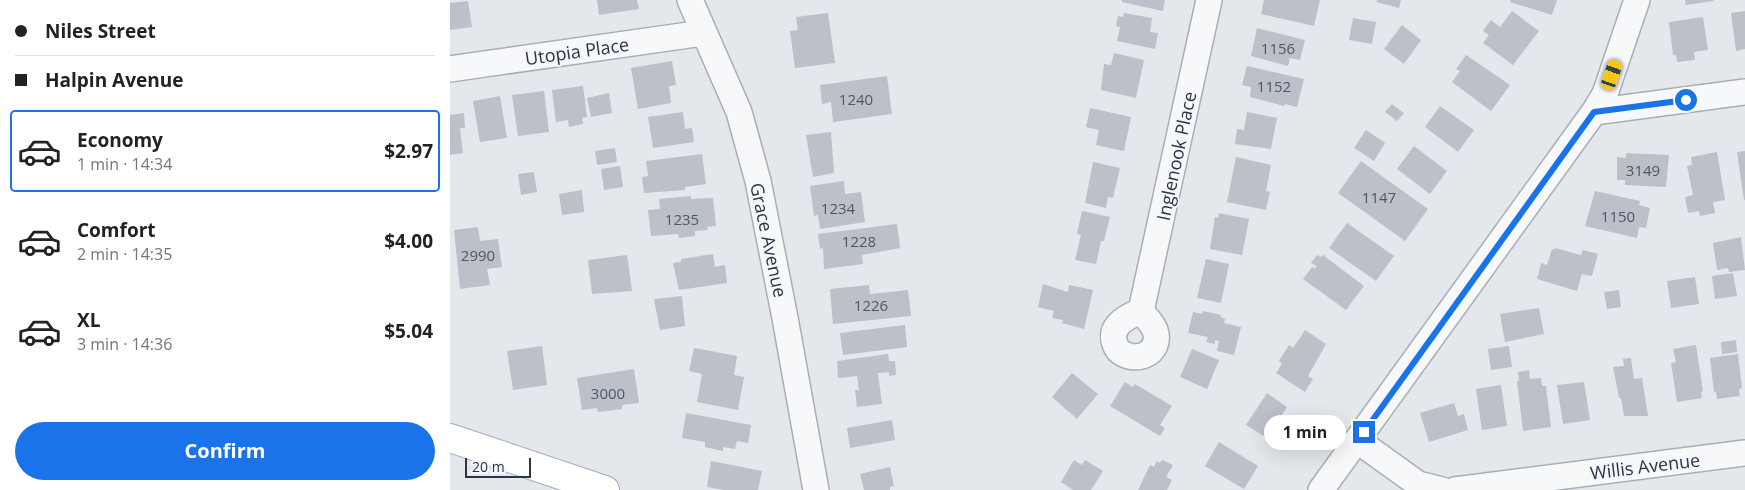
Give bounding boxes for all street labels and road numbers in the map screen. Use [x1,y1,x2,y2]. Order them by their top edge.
street label: Utopia Place [523,32,631,70]
street label: Inglenook Place [1151,89,1201,223]
street label: Grace Avenue [745,181,793,299]
street label: Willis Avenue [1589,447,1701,485]

